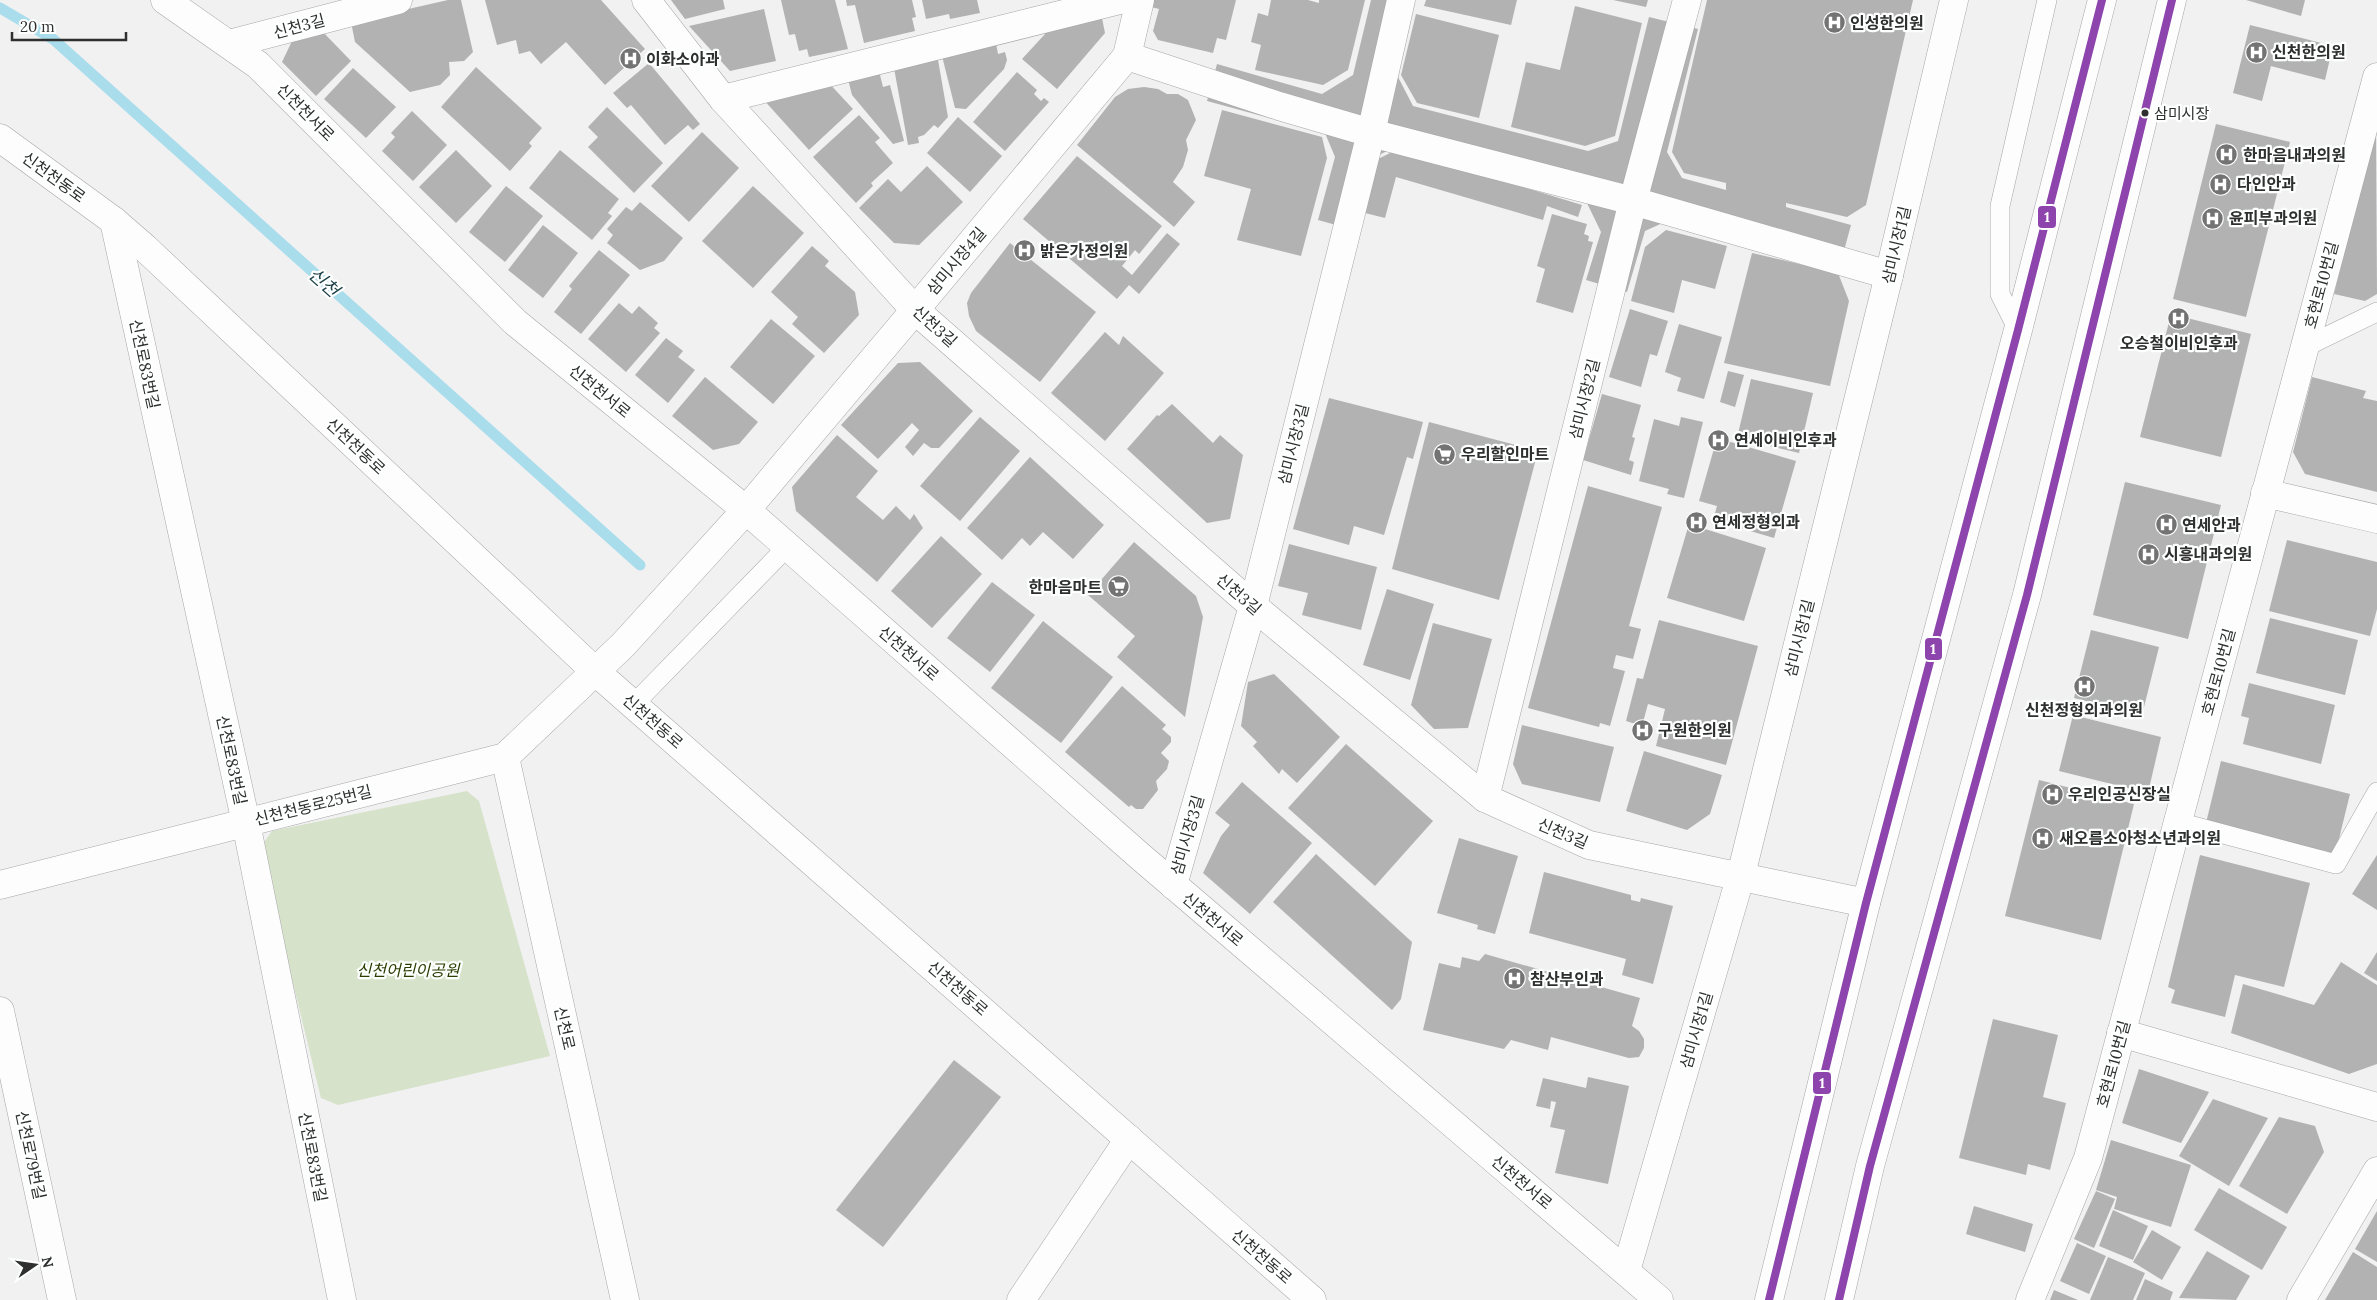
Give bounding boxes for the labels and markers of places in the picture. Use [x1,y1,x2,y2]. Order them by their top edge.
hospital icon: 인성한의원 [1822,11,1846,35]
place label: 인성한의원 [1850,13,1924,33]
hospital icon: 신천한의원 [2244,40,2268,64]
place label: 신천한의원 [2272,42,2346,62]
hospital icon: 이화소아과 [618,47,642,71]
place label: 이화소아과 [646,49,720,69]
place label: 삼미시장 [2154,104,2209,123]
marker: 삼미시장 [2140,108,2150,118]
hospital icon: 한마음내과의원 [2215,143,2239,167]
place label: 한마음내과의원 [2243,145,2346,165]
hospital icon: 다인안과 [2209,172,2233,196]
place label: 다인안과 [2237,174,2296,194]
hospital icon: 윤피부과의원 [2201,206,2225,230]
place label: 윤피부과의원 [2229,208,2317,228]
hospital icon: 밝은가정의원 [1012,239,1036,263]
place label: 밝은가정의원 [1040,241,1128,261]
hospital icon: 오승철이비인후과 [2167,307,2191,331]
place label: 오승철이비인후과 [2120,333,2238,353]
hospital icon: 연세이비인후과 [1706,428,1730,452]
place label: 연세이비인후과 [1734,430,1837,450]
supermarket icon: 우리할인마트 [1433,442,1457,466]
place label: 우리할인마트 [1461,444,1550,464]
hospital icon: 연세정형외과 [1684,510,1708,534]
place label: 연세정형외과 [1712,512,1800,532]
hospital icon: 연세안과 [2154,513,2178,537]
place label: 연세안과 [2182,515,2241,535]
hospital icon: 시흥내과의원 [2136,542,2160,566]
place label: 시흥내과의원 [2164,544,2252,564]
supermarket icon: 한마음마트 [1106,575,1130,599]
place label: 한마음마트 [1028,577,1102,597]
hospital icon: 신천정형외과의원 [2072,674,2096,698]
place label: 신천정형외과의원 [2025,700,2143,720]
hospital icon: 구원한의원 [1630,718,1654,742]
place label: 구원한의원 [1658,720,1732,740]
hospital icon: 우리인공신장실 [2040,782,2064,806]
place label: 우리인공신장실 [2068,784,2171,804]
hospital icon: 새오름소아청소년과의원 [2031,826,2055,850]
place label: 새오름소아청소년과의원 [2059,828,2221,848]
hospital icon: 참산부인과 [1502,967,1526,991]
place label: 참산부인과 [1530,969,1604,989]

